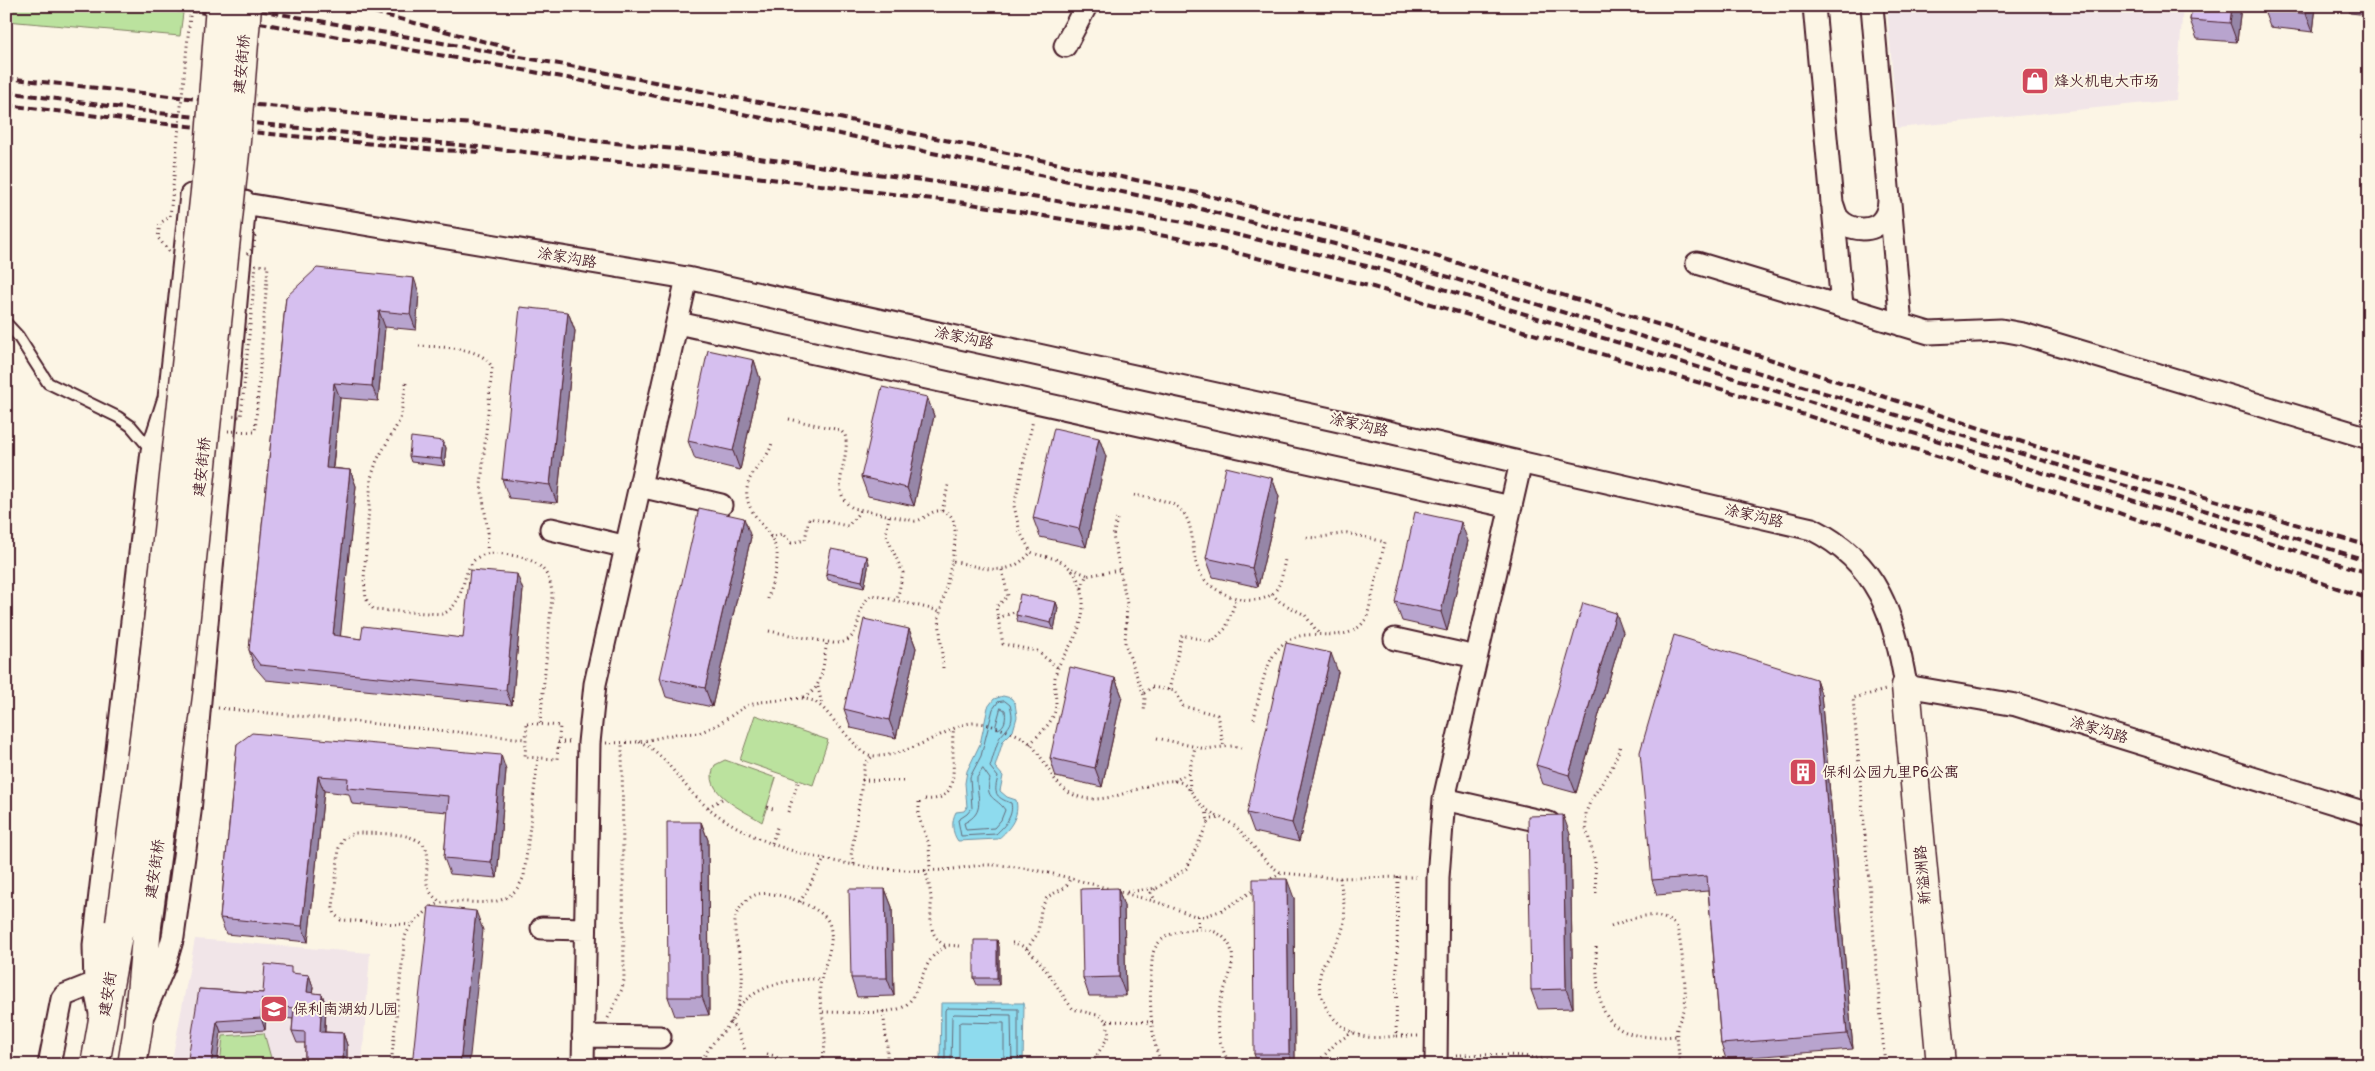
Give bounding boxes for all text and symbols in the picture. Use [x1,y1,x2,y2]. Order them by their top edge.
street label: 建安街桥 [230,33,254,95]
shop icon: 烽火机电大市场 [2020,66,2050,96]
place label: 烽火机电大市场 [2054,72,2159,91]
street label: 涂家沟路 [536,243,598,273]
street label: 涂家沟路 [933,322,995,354]
street label: 涂家沟路 [1328,409,1390,441]
street label: 建安街桥 [189,436,215,498]
street label: 涂家沟路 [1723,500,1785,532]
street label: 涂家沟路 [2068,712,2130,748]
building icon: 保利公园九里P6公寓 [1788,757,1818,787]
place label: 保利公园九里P6公寓 [1822,763,1959,782]
street label: 建安街桥 [141,838,169,900]
street label: 新溢洲路 [1911,844,1935,906]
street label: 建安街 [95,970,121,1018]
school or university icon: 保利南湖幼儿园 [259,994,289,1024]
place label: 保利南湖幼儿园 [293,1000,398,1019]

